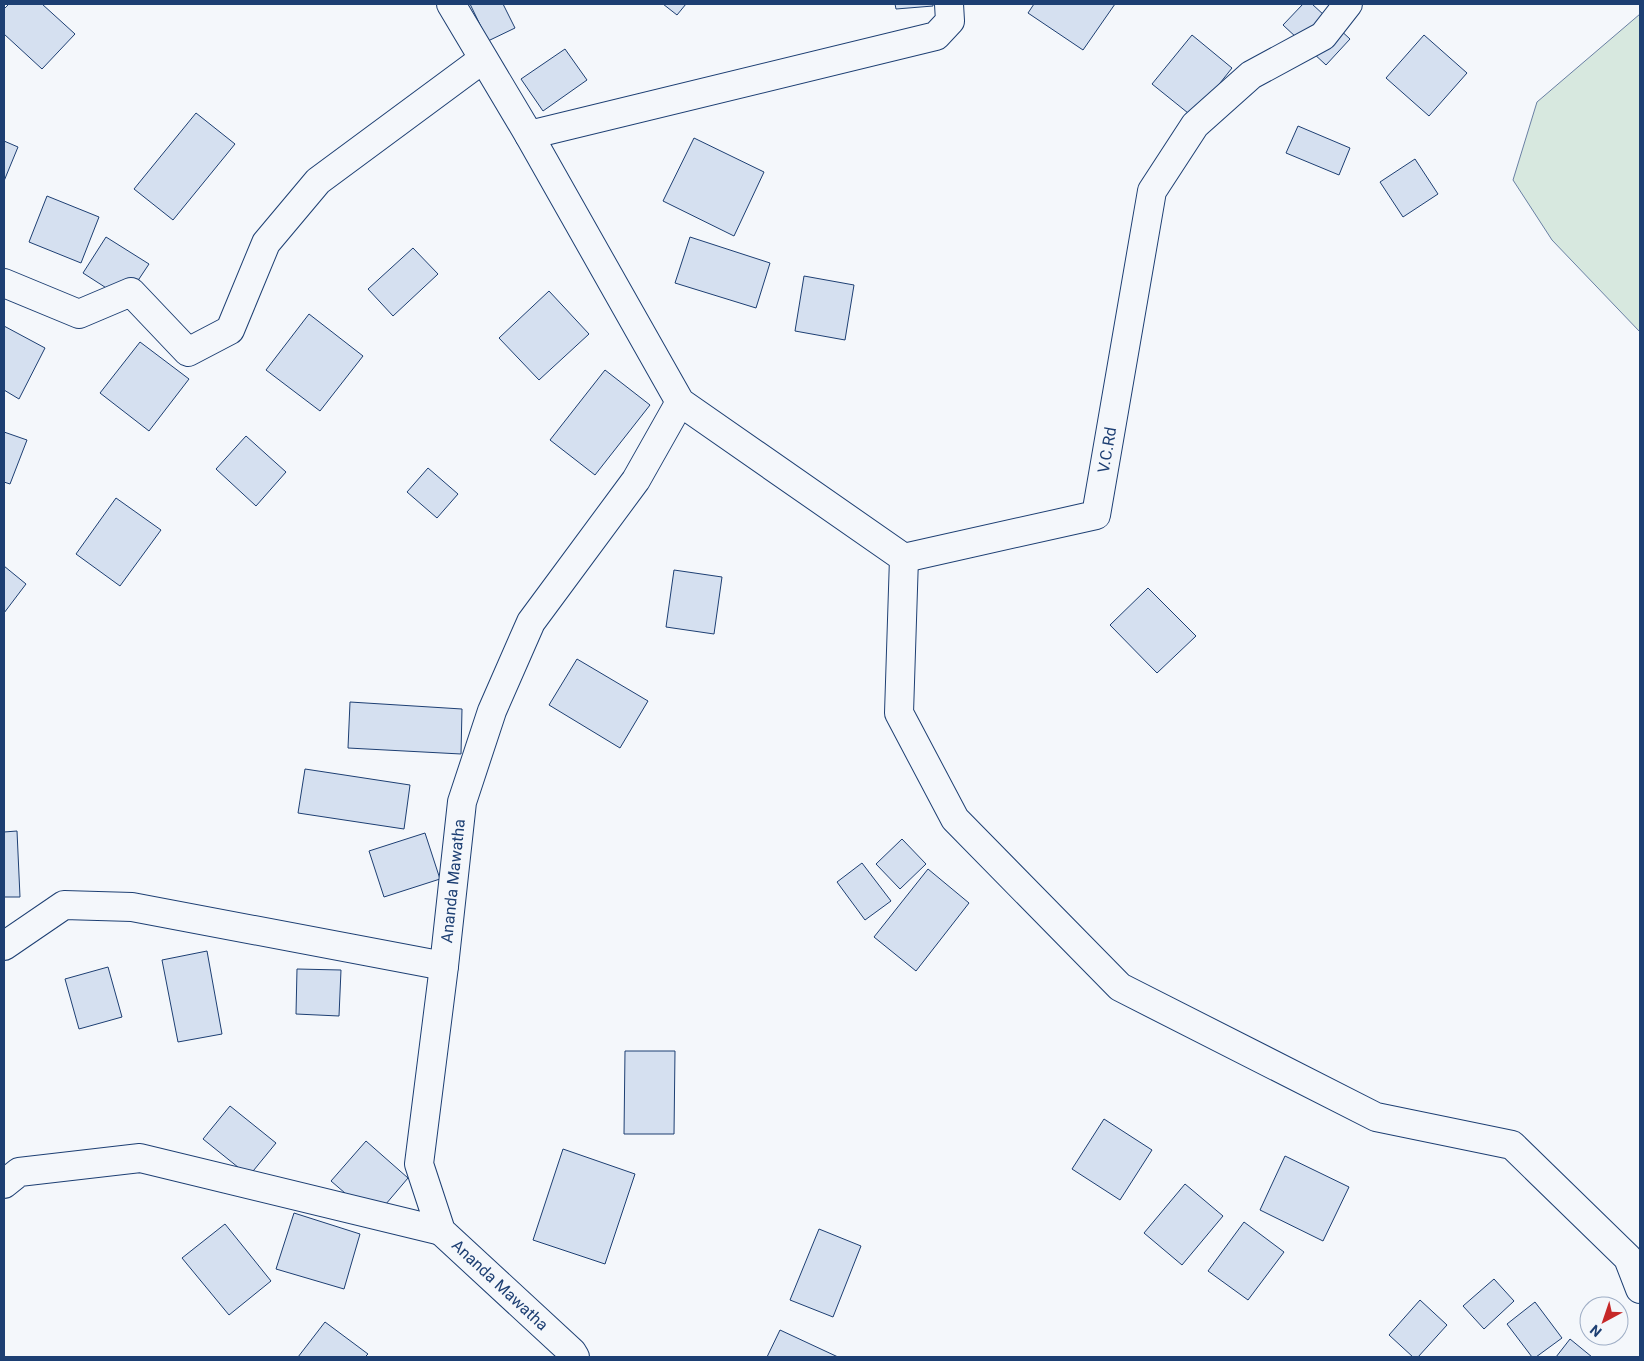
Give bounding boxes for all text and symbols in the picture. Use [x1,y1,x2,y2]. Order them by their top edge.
street label: V.C.Rd [1094,426,1120,474]
street label: Ananda Mawatha [437,818,469,944]
street label: Ananda Mawatha [448,1236,552,1334]
north arrow [1579,1296,1629,1346]
text: N [1587,1322,1605,1340]

